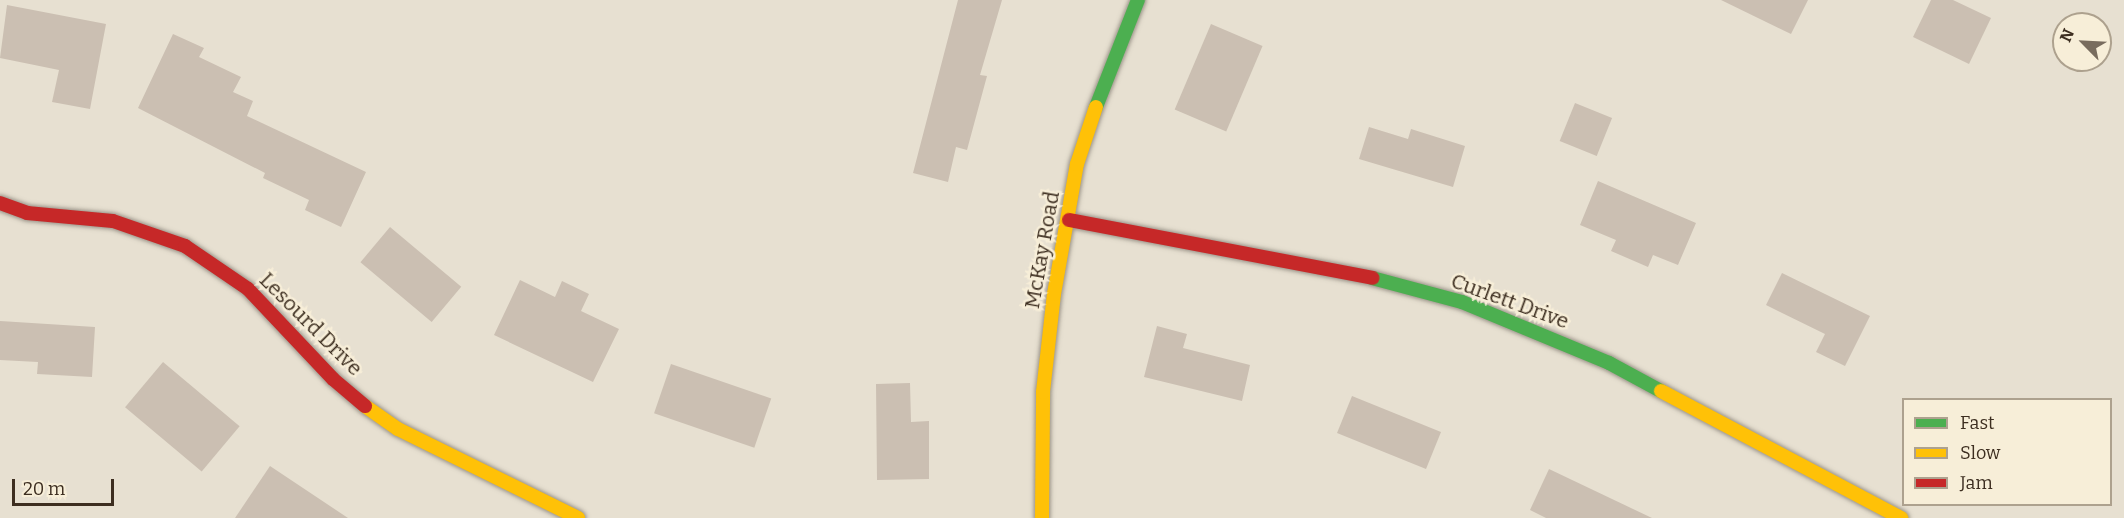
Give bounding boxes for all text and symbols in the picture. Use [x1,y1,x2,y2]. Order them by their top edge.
north arrow [2052,12,2112,72]
text: N [2056,26,2078,45]
street label: McKay Road [1019,189,1065,311]
street label: Lesourd Drive [254,267,368,381]
street label: Curlett Drive [1448,268,1572,334]
legend [1902,398,2112,506]
text: Fast [1960,412,1995,434]
text: Slow [1960,442,2000,464]
scale bar [15,467,117,505]
text: Jam [1960,472,1993,494]
text: 20 m [23,478,65,500]

